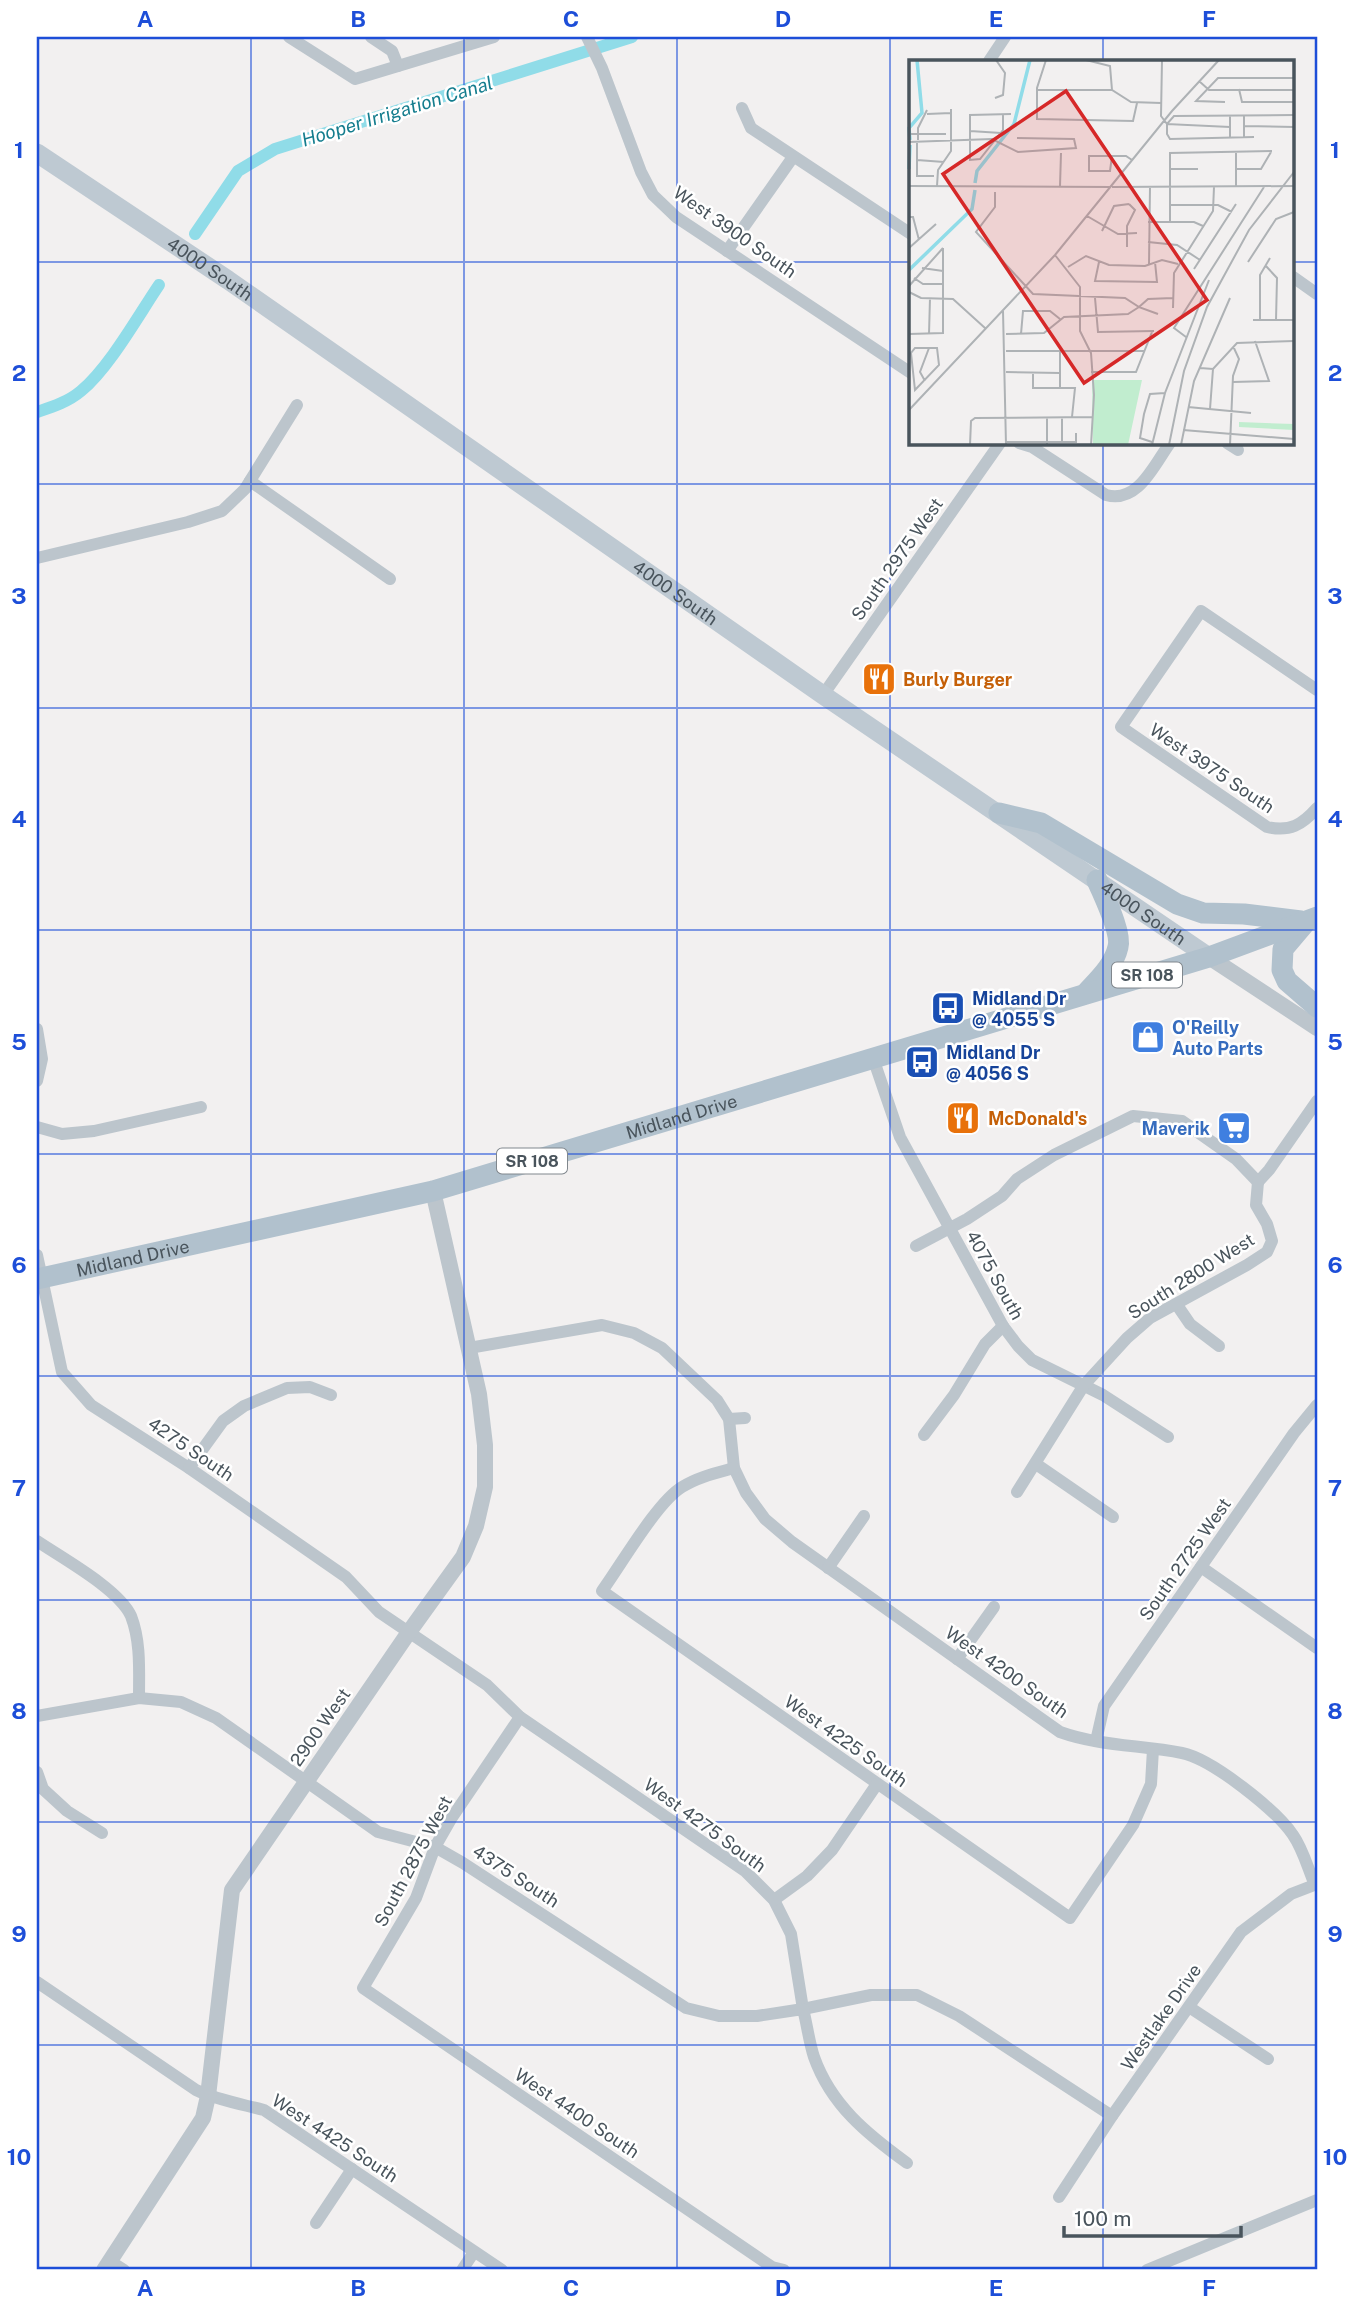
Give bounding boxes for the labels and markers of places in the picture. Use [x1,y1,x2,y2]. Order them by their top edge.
restaurant icon: Burly Burger [860,660,898,698]
place label: Burly Burger [903,669,1013,690]
place label: Midland Dr @ 4055 S [972,988,1067,1030]
bus stop icon: Midland Dr @ 4055 S [929,989,967,1027]
place label: O'Reilly Auto Parts [1172,1017,1263,1059]
shop icon: O'Reilly Auto Parts [1129,1018,1167,1056]
place label: Midland Dr @ 4056 S [946,1042,1041,1084]
bus stop icon: Midland Dr @ 4056 S [903,1043,941,1081]
restaurant icon: McDonald's [944,1099,982,1137]
place label: McDonald's [988,1108,1087,1129]
supermarket icon: Maverik [1215,1109,1253,1147]
place label: Maverik [1141,1118,1211,1139]

